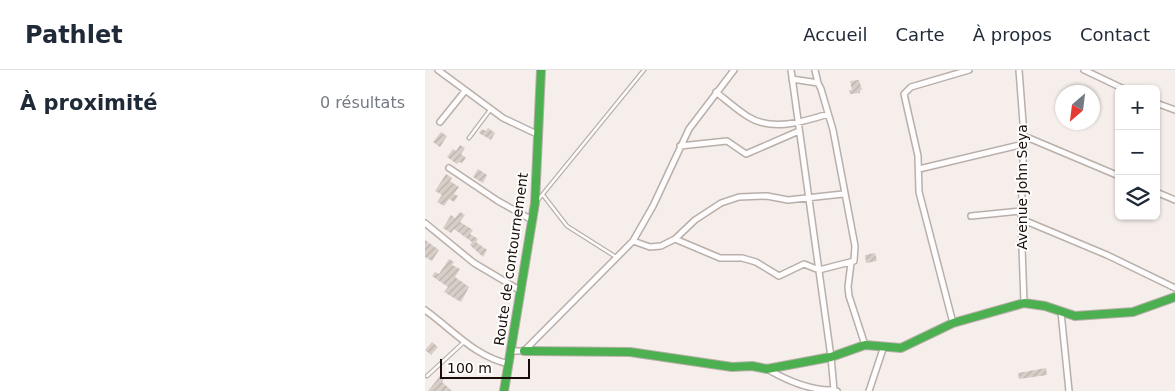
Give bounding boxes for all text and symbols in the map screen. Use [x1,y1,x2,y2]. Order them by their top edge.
text: Pathlet [25,21,123,49]
text: Accueil [803,24,868,45]
text: Carte [896,24,945,45]
text: À propos [973,24,1052,45]
text: Contact [1080,24,1150,45]
north arrow [1055,85,1100,130]
map controls [1115,85,1160,220]
button: + [1115,85,1160,130]
text: À proximité [20,91,157,115]
text: 0 résultats [320,93,405,112]
street label: Avenue John Seya [1014,124,1030,250]
button: − [1115,130,1160,175]
street label: Route de contournement [491,171,531,347]
button: layers [1115,175,1160,220]
scale bar [440,356,530,379]
text: 100 m [447,360,492,376]

